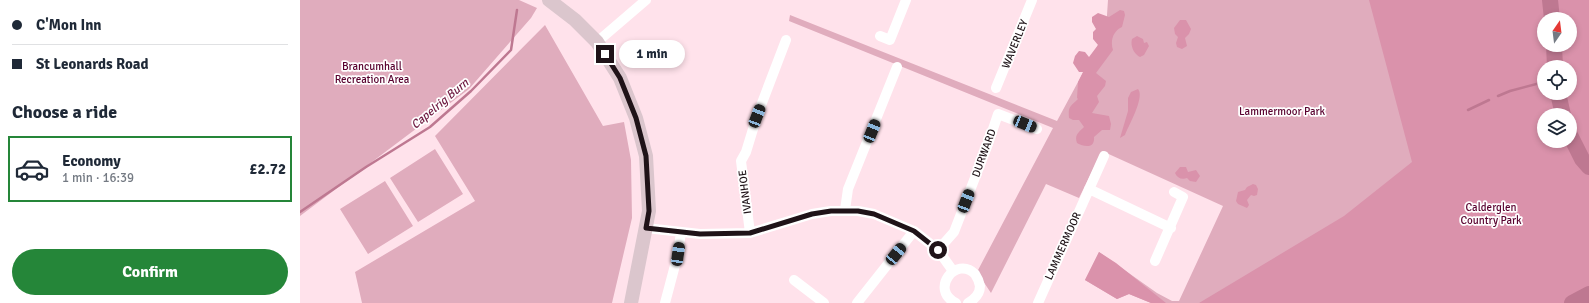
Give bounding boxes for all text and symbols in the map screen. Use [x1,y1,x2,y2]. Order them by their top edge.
north arrow [1537,12,1577,52]
map controls [1537,12,1577,148]
text: C'Mon Inn [36,16,102,34]
street label: WAVERLEY [999,17,1031,70]
callout: 1 min [619,40,685,68]
route end [596,45,614,63]
text: 1 min [636,46,668,62]
text: St Leonards Road [36,55,149,73]
park label: Brancumhall Recreation Area [335,60,410,86]
button: locate [1537,60,1577,100]
water label: Capelrig Burn [408,75,472,132]
text: Choose a ride [12,101,117,123]
car [747,103,767,129]
park label: Lammermoor Park [1239,105,1326,118]
button: layers [1537,108,1577,148]
car [1012,114,1038,134]
car [862,118,882,144]
street label: DURWARD [969,127,999,179]
icon: car [14,151,50,187]
text: Economy [62,152,121,170]
text: £2.72 [249,160,286,178]
street label: IVANHOE [736,169,754,215]
text: 1 min · 16:39 [62,170,134,186]
car [956,188,976,214]
park label: Calderglen Country Park [1460,201,1522,227]
street label: LAMMERMOOR [1042,210,1084,282]
car [670,241,686,267]
car [884,241,908,267]
route start [929,241,947,259]
button: Confirm [12,249,288,295]

